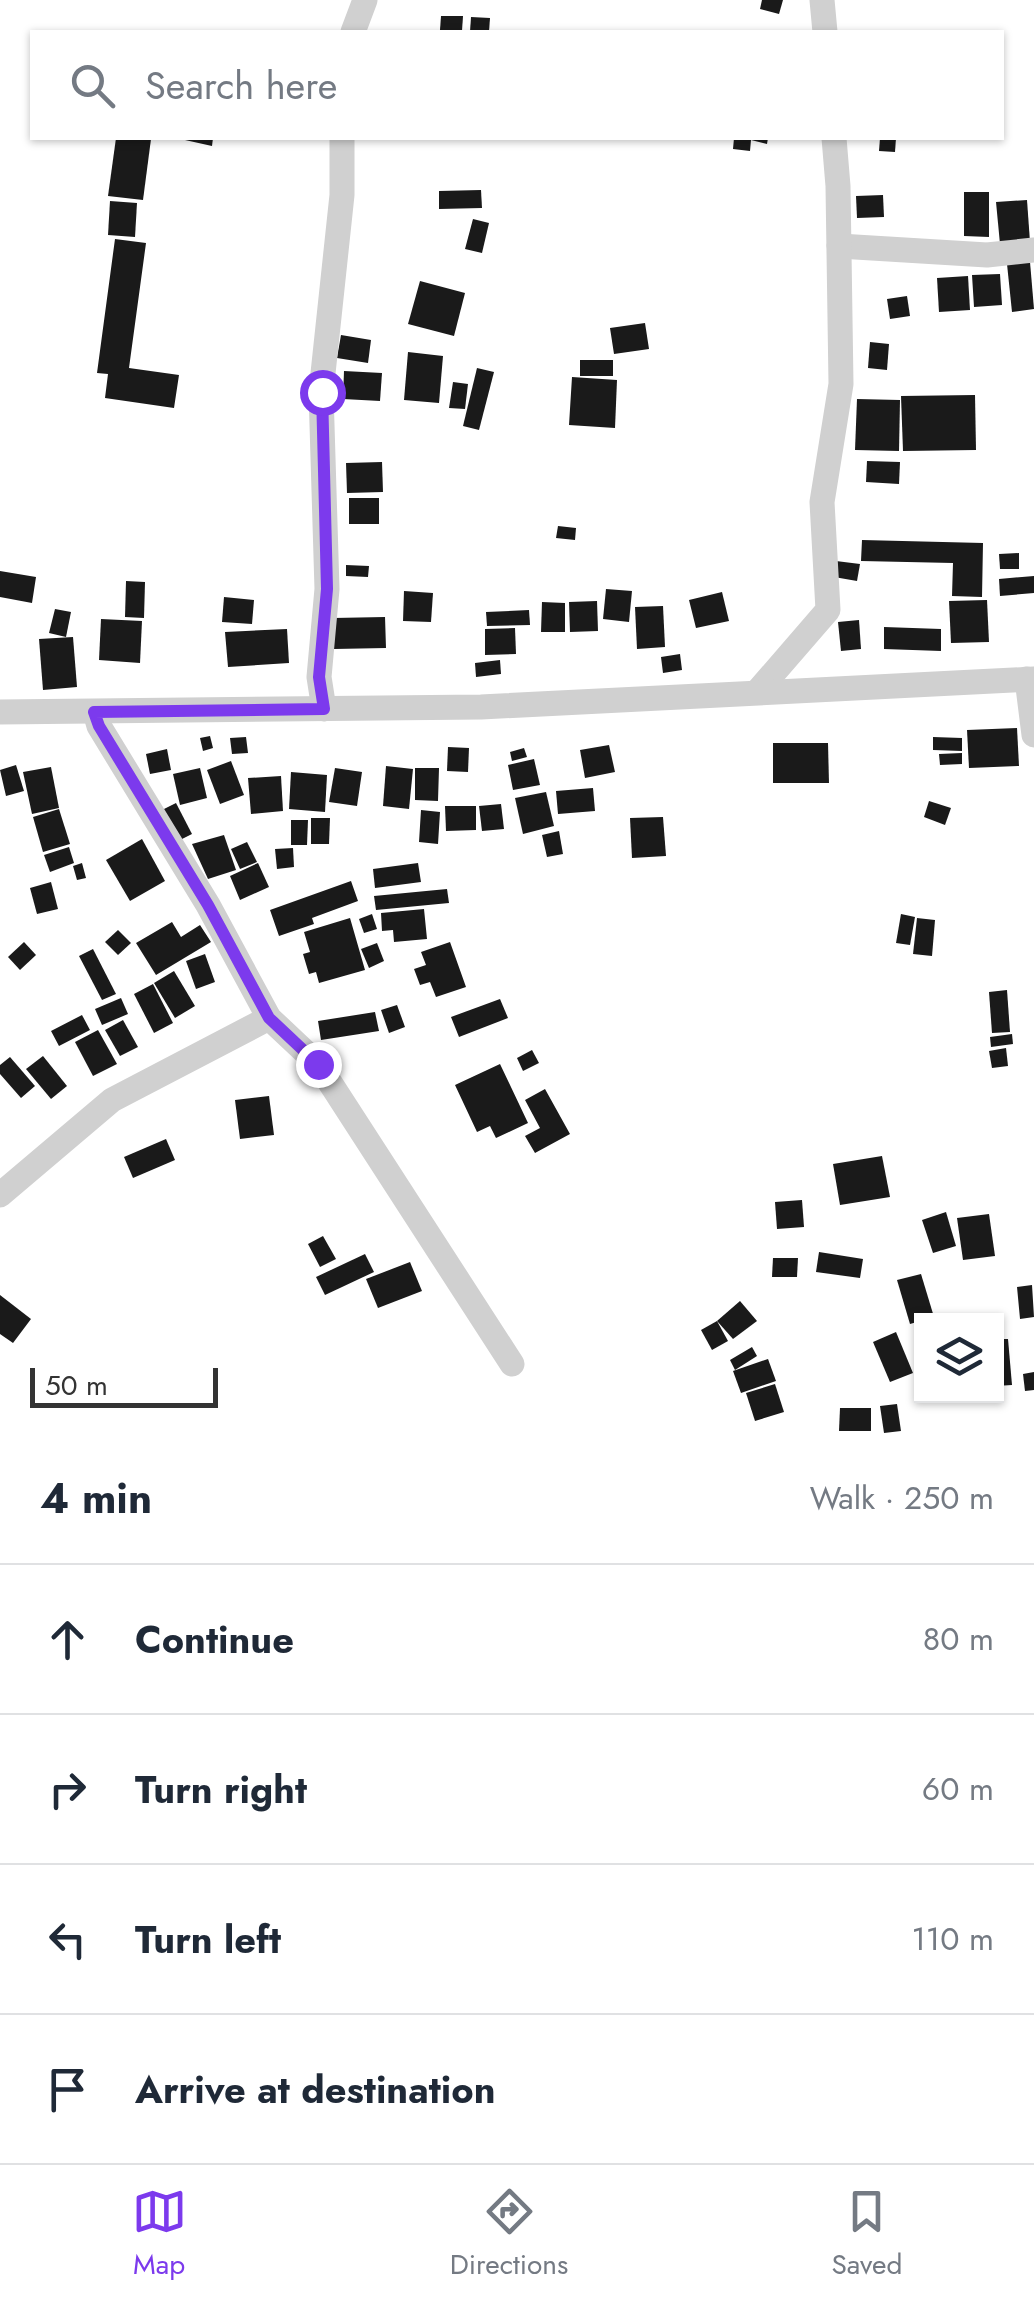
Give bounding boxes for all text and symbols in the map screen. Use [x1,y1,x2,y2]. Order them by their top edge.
search box [30,30,1004,140]
icon: search [65,58,120,113]
text: Search here [145,58,337,113]
route start [300,370,346,416]
route end [296,1042,342,1088]
map controls [914,1313,1004,1403]
button: layers [914,1313,1004,1403]
scale bar [30,1363,218,1408]
text: 50 m [45,1365,108,1406]
text: 4 min [40,1468,152,1529]
text: Walk · 250 m [810,1475,994,1521]
icon: ahead [40,1612,95,1667]
text: Continue [135,1612,294,1667]
text: 80 m [923,1616,994,1662]
icon: right [40,1762,95,1817]
text: Turn right [135,1762,307,1817]
text: 60 m [922,1766,994,1812]
icon: left [40,1912,95,1967]
text: Turn left [135,1912,281,1967]
text: 110 m [911,1916,994,1962]
icon: arrive [40,2062,95,2117]
text: Arrive at destination [135,2062,496,2117]
tab: Map [132,2184,187,2285]
tab: Directions [450,2184,568,2285]
tab: Saved [831,2184,902,2285]

